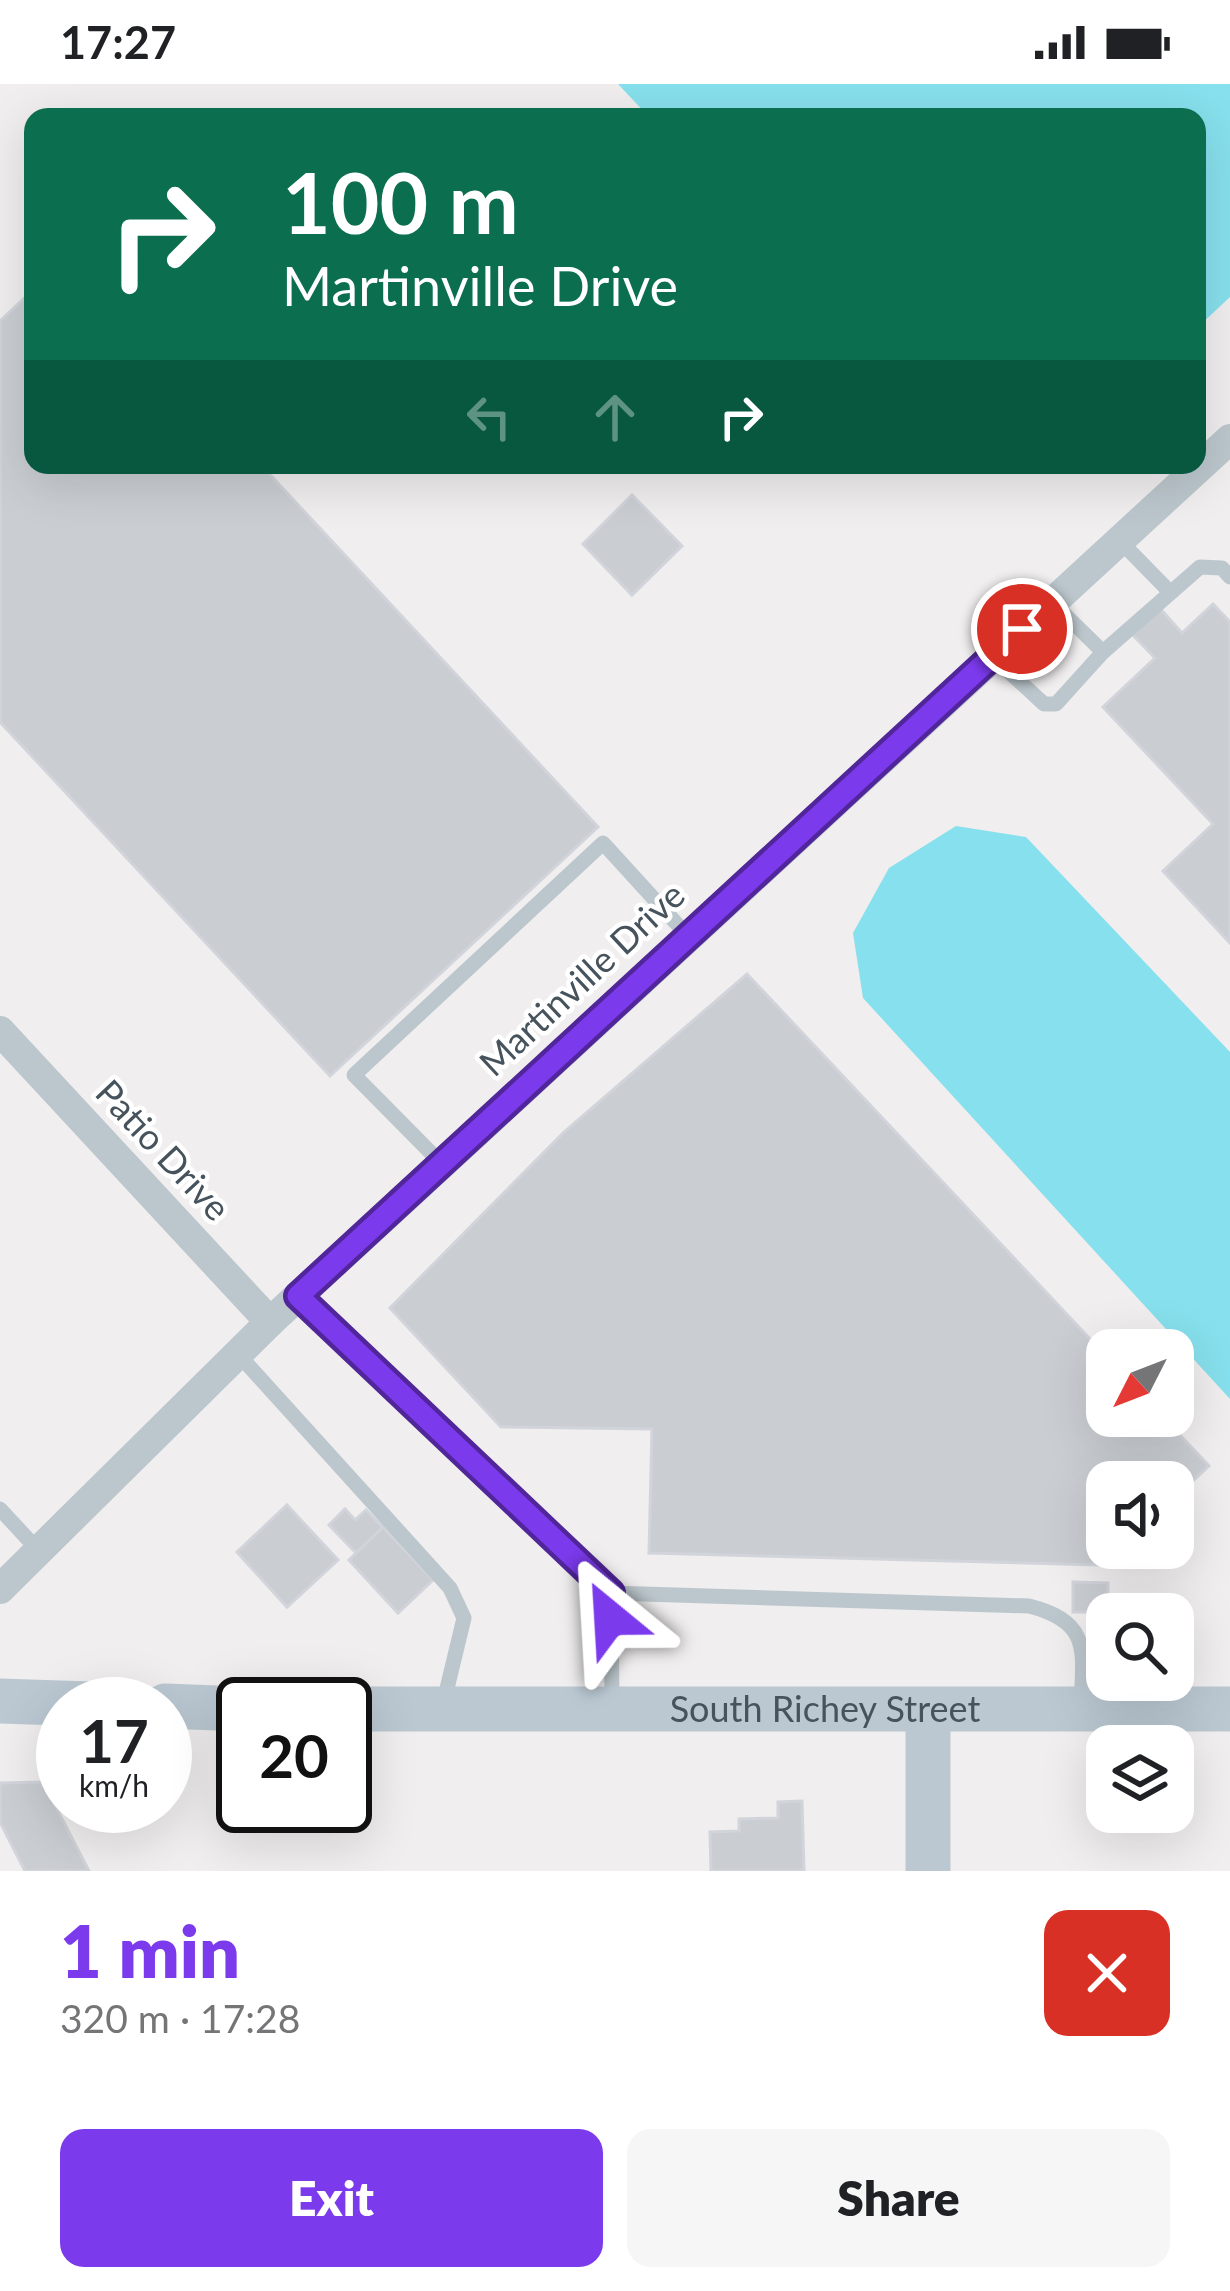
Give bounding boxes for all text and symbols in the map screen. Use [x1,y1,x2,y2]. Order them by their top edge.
text: 17:27 [60,15,176,69]
text: 100 m [282,151,519,252]
icon: right [84,156,240,312]
text: Martinville Drive [282,253,678,318]
icon: left [456,384,522,450]
icon: ahead [582,384,648,450]
icon: right [708,384,774,450]
pin [971,578,1073,680]
icon: arrive [989,596,1055,662]
street label: Martinville Drive [470,872,693,1084]
street label: Patio Drive [88,1070,240,1229]
north arrow [1086,1329,1194,1437]
map controls [1086,1329,1194,1833]
button: sound [1086,1461,1194,1569]
position arrow [547,1555,673,1681]
button: search [1086,1593,1194,1701]
speed limit sign: 20 [216,1677,372,1833]
street label: South Richey Street [670,1686,980,1730]
text: 17 [79,1704,149,1776]
button: layers [1086,1725,1194,1833]
text: km/h [79,1767,149,1803]
text: 1 min [60,1907,240,1993]
button: close [1044,1910,1170,2036]
text: 320 m · 17:28 [60,1995,300,2041]
button: Exit [60,2129,603,2267]
button: Share [627,2129,1170,2267]

